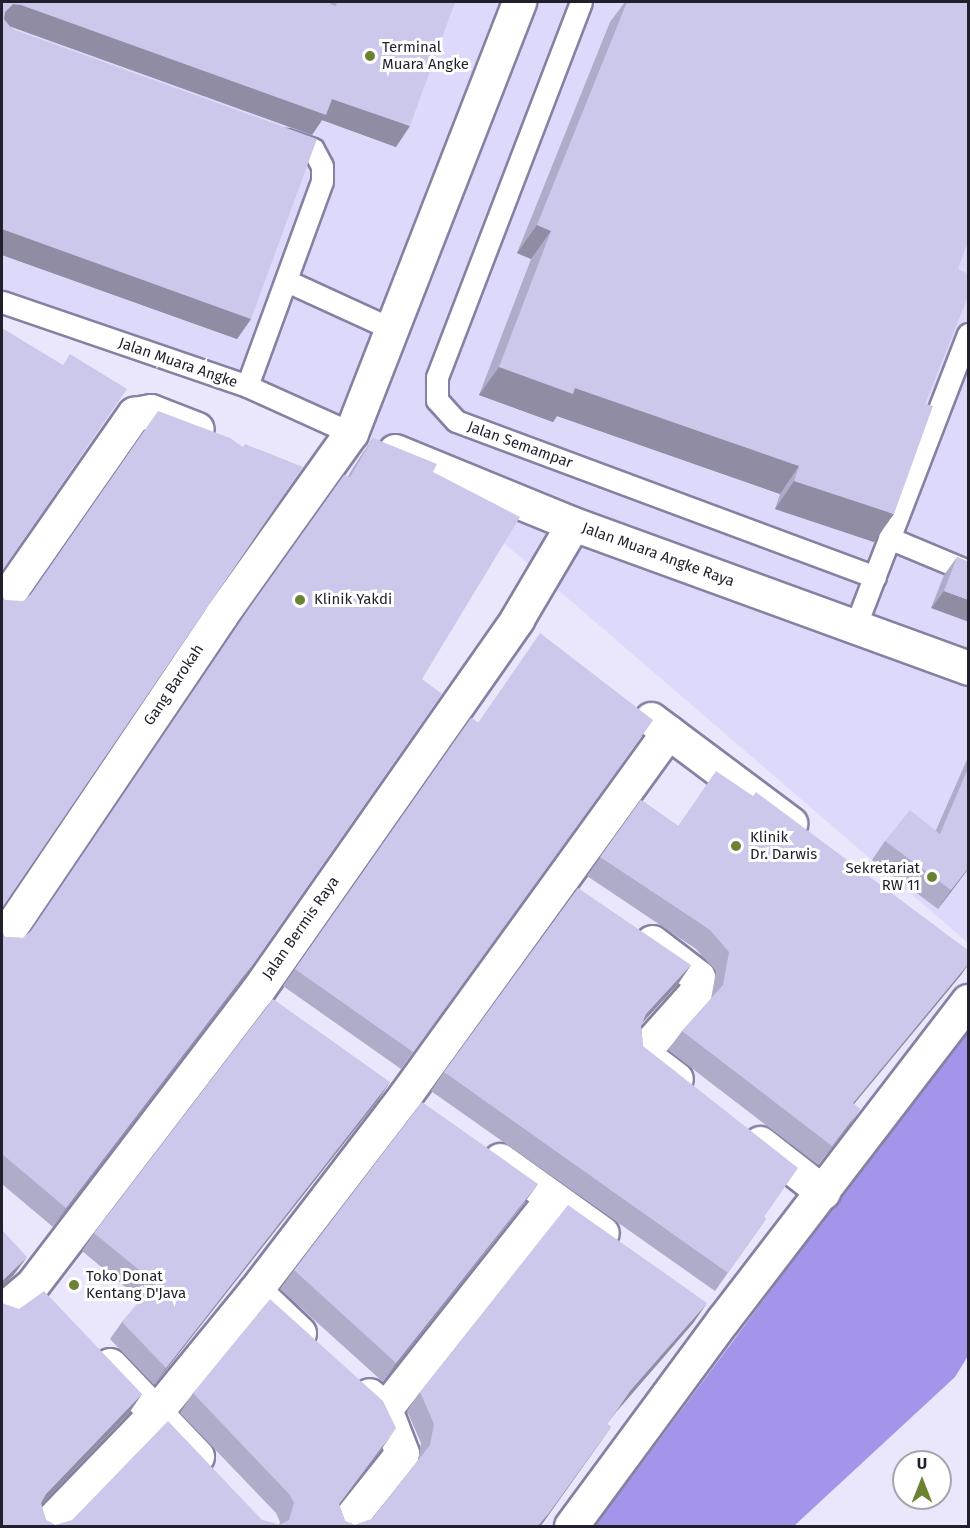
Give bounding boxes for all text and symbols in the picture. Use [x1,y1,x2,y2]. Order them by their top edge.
place label: Terminal Muara Angke [382,38,469,73]
marker: Terminal Muara Angke [363,49,377,63]
street label: Jalan Muara Angke [116,334,240,392]
street label: Jalan Semampar [465,418,575,472]
street label: Jalan Muara Angke Raya [579,519,737,591]
marker: Klinik Yakdi [291,591,309,609]
place label: Klinik Yakdi [314,591,392,609]
street label: Gang Barokah [140,641,208,729]
place label: Klinik Dr. Darwis [750,828,817,863]
marker: Klinik Dr. Darwis [727,837,745,855]
place label: Sekretariat RW 11 [845,859,920,894]
marker: Sekretariat RW 11 [925,870,939,884]
street label: Jalan Bermis Raya [259,873,343,983]
place label: Toko Donat Kentang D'Java [86,1267,186,1302]
marker: Toko Donat Kentang D'Java [67,1278,81,1292]
north arrow [892,1450,952,1510]
text: U [917,1454,927,1473]

